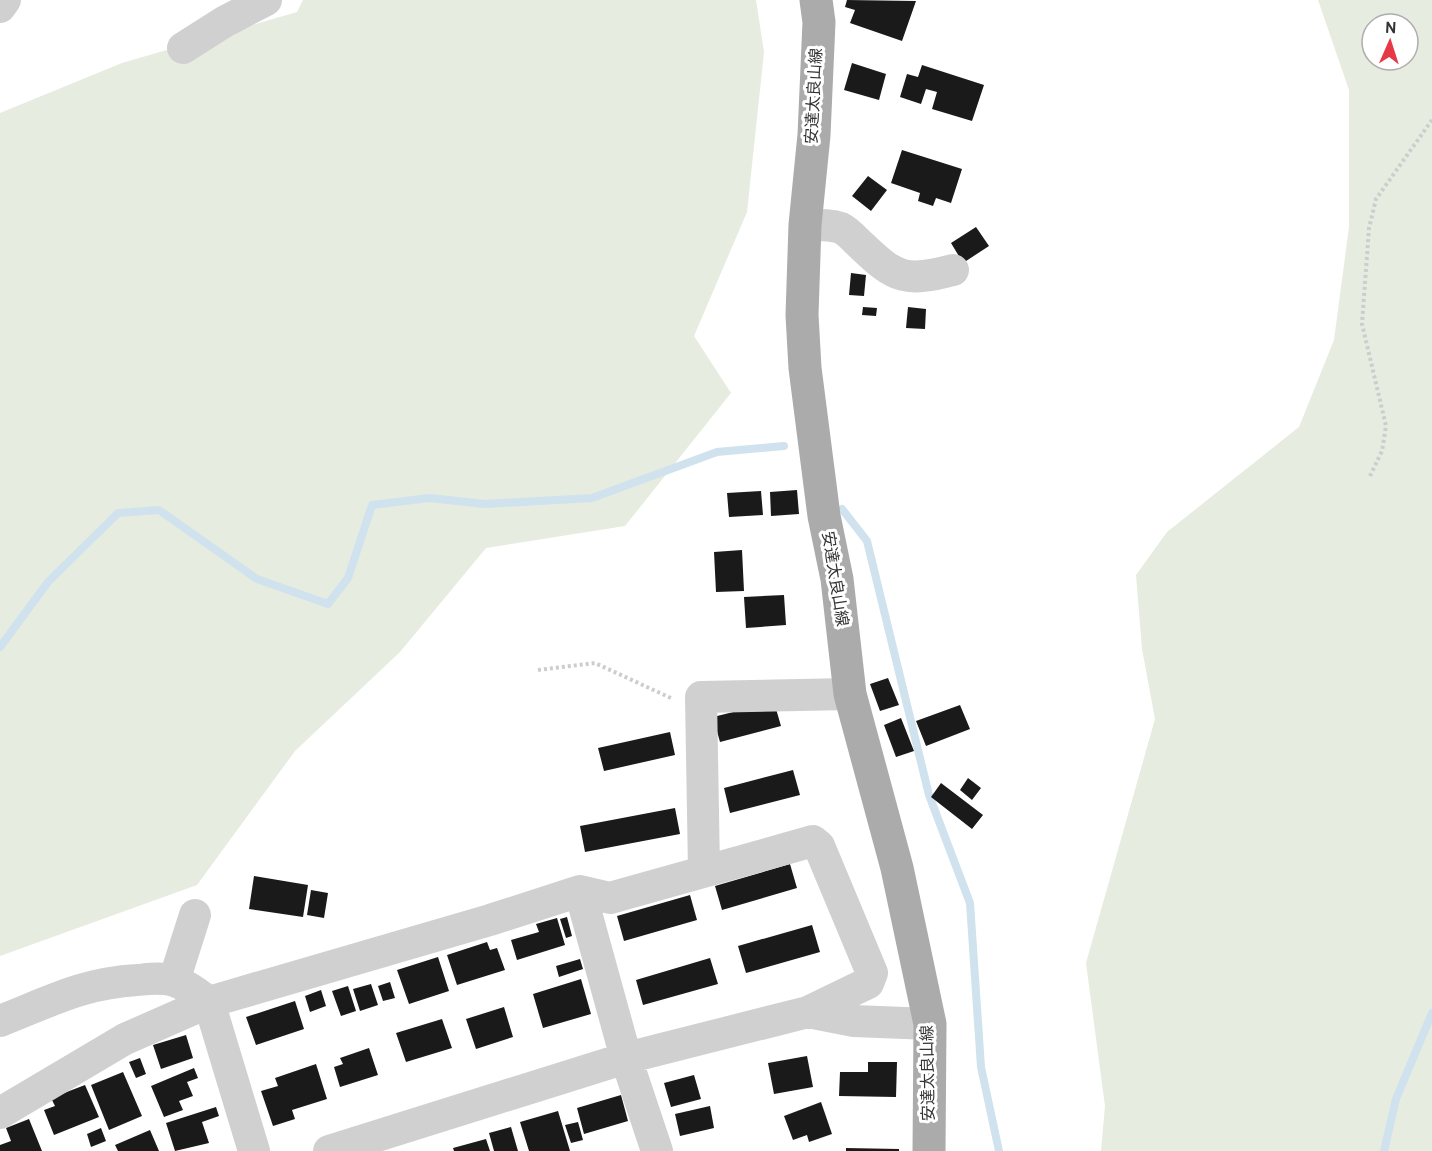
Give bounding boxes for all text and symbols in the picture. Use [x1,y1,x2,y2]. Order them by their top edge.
north arrow [1360,12,1420,72]
text: N [1384,19,1397,39]
street label: 安達太良山線 [803,48,827,144]
street label: 安達太良山線 [817,530,851,628]
street label: 安達太良山線 [918,1025,940,1121]

